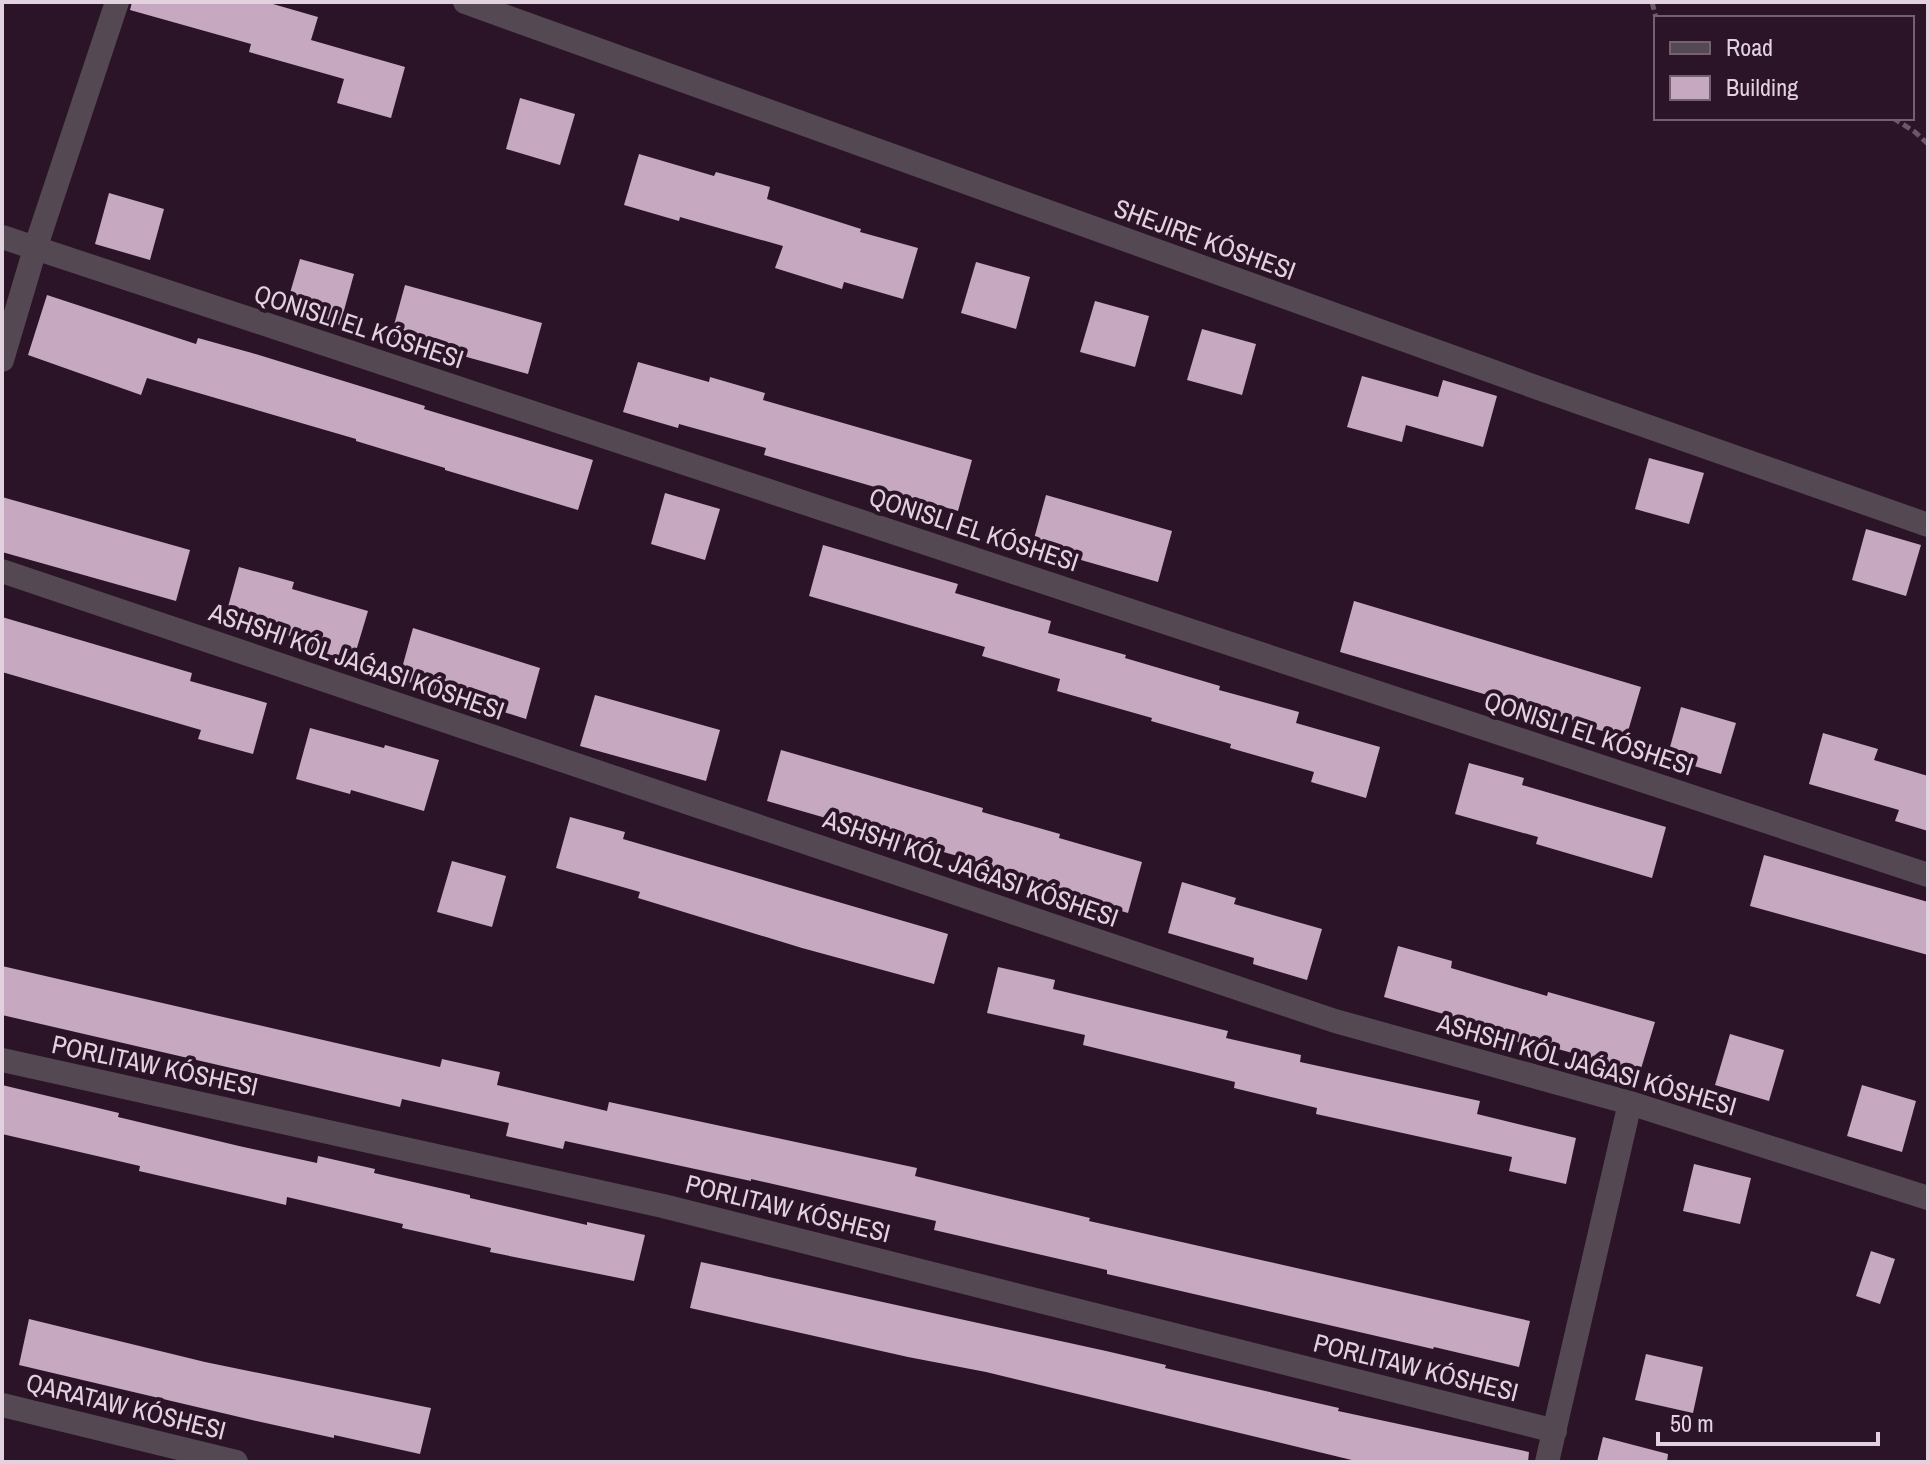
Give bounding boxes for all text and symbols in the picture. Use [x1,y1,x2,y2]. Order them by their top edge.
legend [1654,16,1914,120]
text: Road [1726,31,1773,63]
text: Building [1726,71,1798,103]
street label: SHEJIRE KÓSHESI [1109,190,1301,288]
street label: QONISLI EL KÓSHESI [250,276,468,376]
street label: QONISLI EL KÓSHESI [865,479,1083,579]
street label: ASHSHI KÓL JAǴASI KÓSHESI [204,594,509,728]
street label: QONISLI EL KÓSHESI [1480,683,1698,783]
street label: ASHSHI KÓL JAǴASI KÓSHESI [818,801,1123,935]
street label: ASHSHI KÓL JAǴASI KÓSHESI [1432,1004,1741,1124]
street label: PORLITAW KÓSHESI [49,1026,261,1104]
street label: PORLITAW KÓSHESI [682,1166,894,1250]
street label: PORLITAW KÓSHESI [1310,1325,1522,1409]
street label: QARATAW KÓSHESI [22,1364,230,1448]
scale bar [1658,1396,1878,1446]
text: 50 m [1670,1407,1714,1439]

